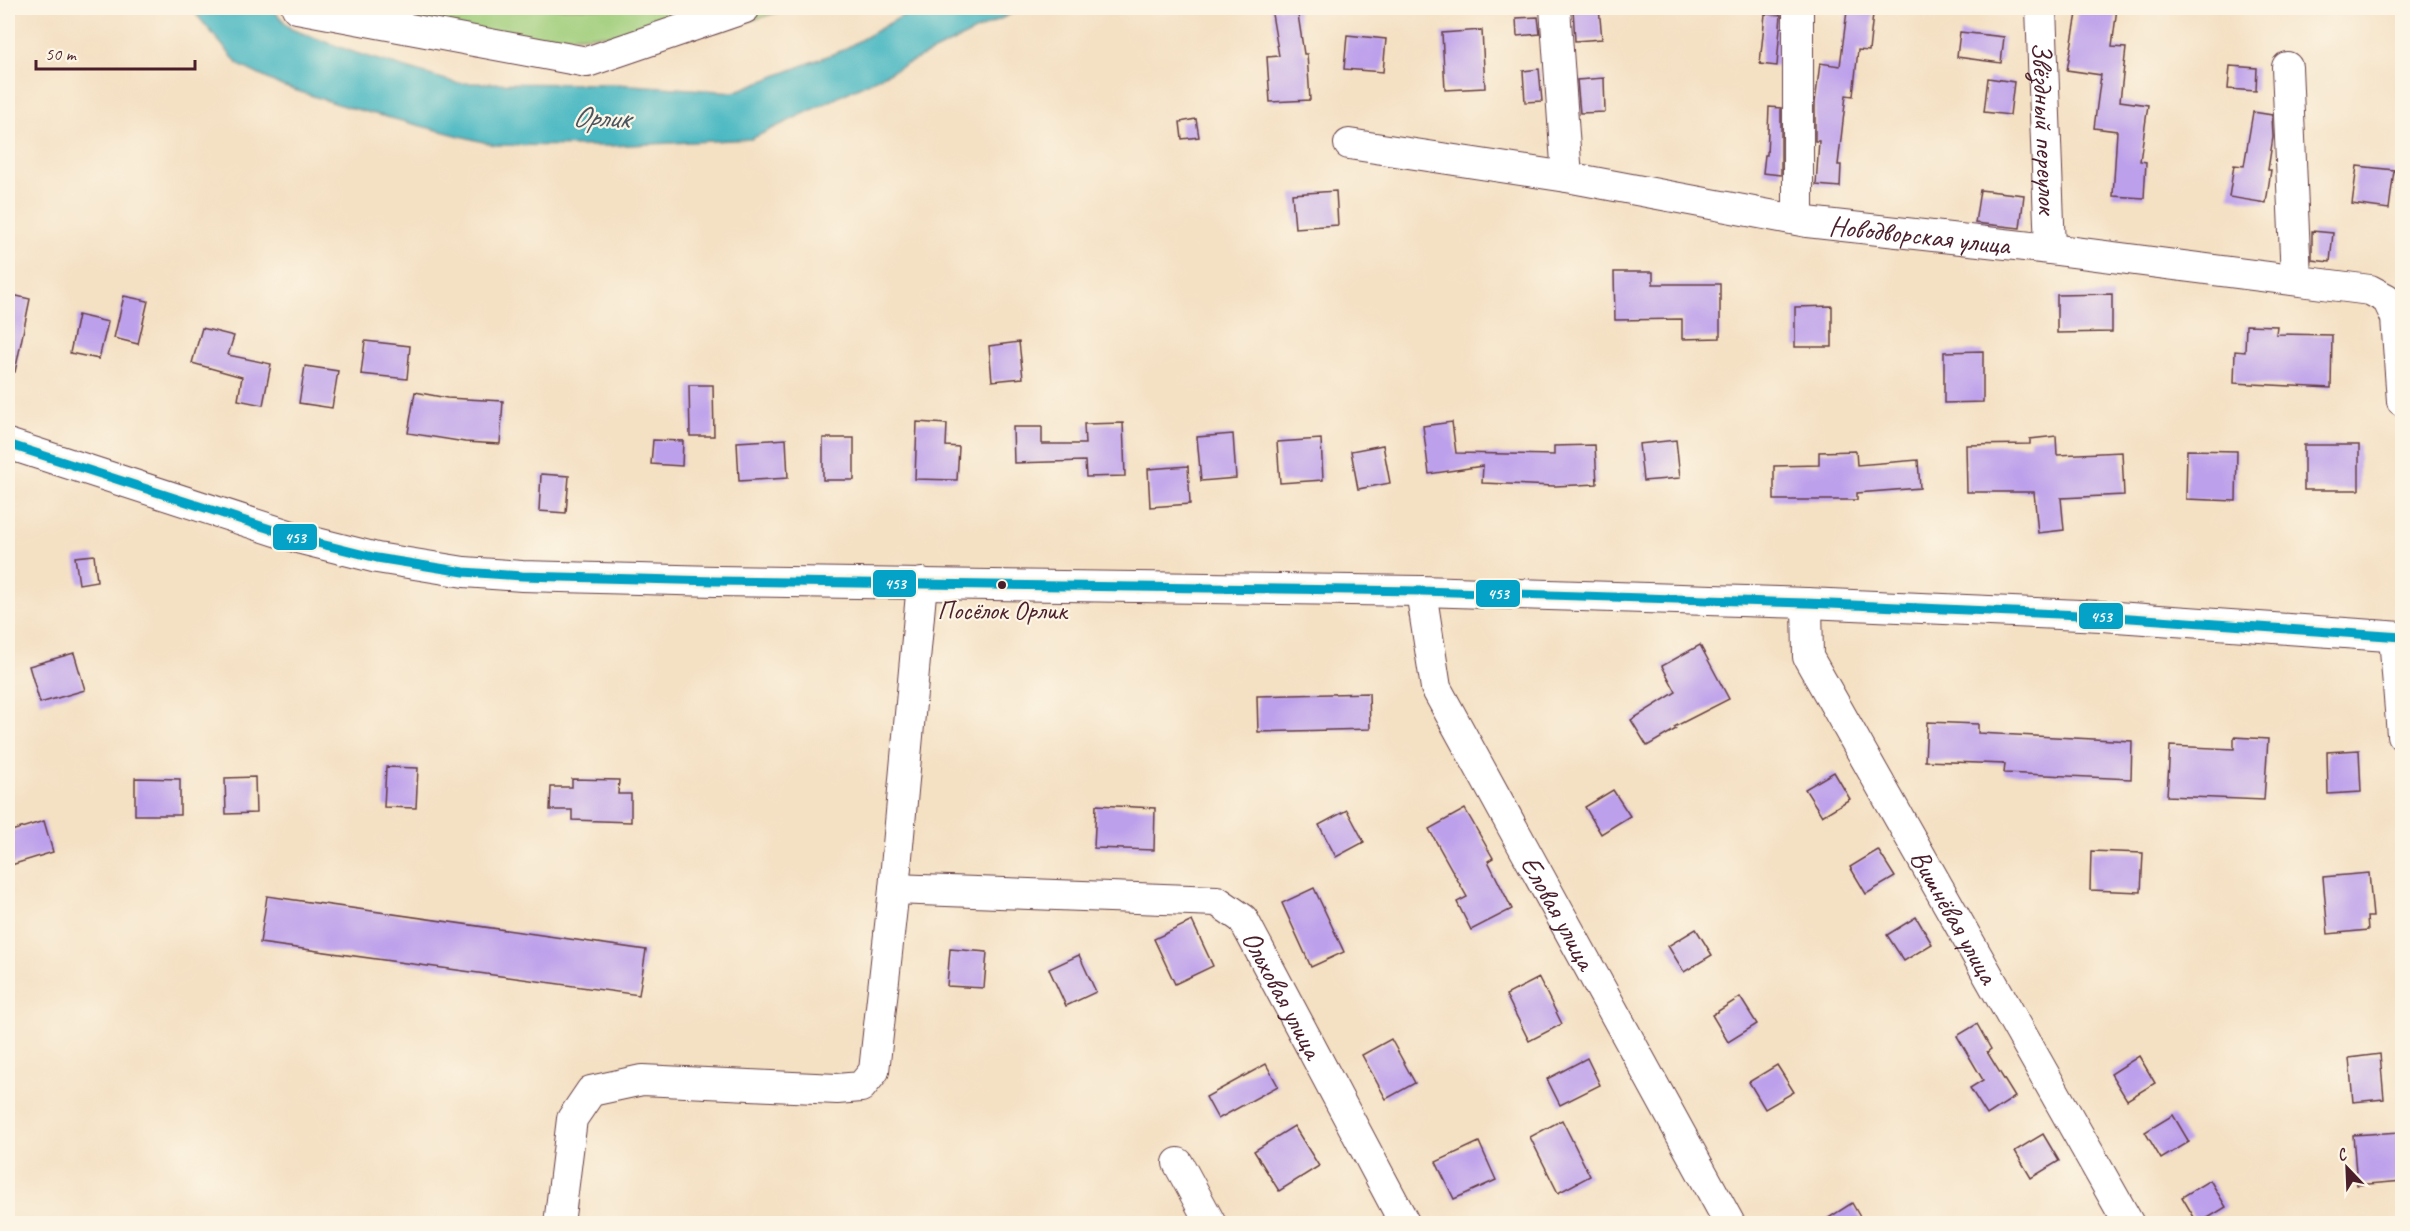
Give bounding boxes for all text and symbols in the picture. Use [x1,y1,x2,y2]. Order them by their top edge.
scale bar [36,33,195,71]
street label: Звёздный переулок [2025,41,2066,217]
text: 50 m [45,43,78,65]
water label: Орлик [572,97,635,137]
street label: Новодворская улица [1827,207,2014,262]
line badge: 453 [272,523,318,551]
text: 453 [284,528,307,548]
line badge: 453 [872,569,917,598]
text: 453 [884,574,907,594]
marker: Посёлок Орлик [996,579,1008,591]
line badge: 453 [1475,579,1521,608]
text: 453 [1487,584,1510,604]
place label: Посёлок Орлик [937,594,1069,627]
line badge: 453 [2078,602,2124,630]
text: 453 [2090,607,2113,627]
street label: Вишнёвая улица [1903,843,2007,991]
street label: Еловая улица [1514,849,1606,977]
street label: Ольховая улица [1235,924,1332,1066]
north arrow [2317,1138,2377,1198]
text: С [2334,1144,2351,1166]

